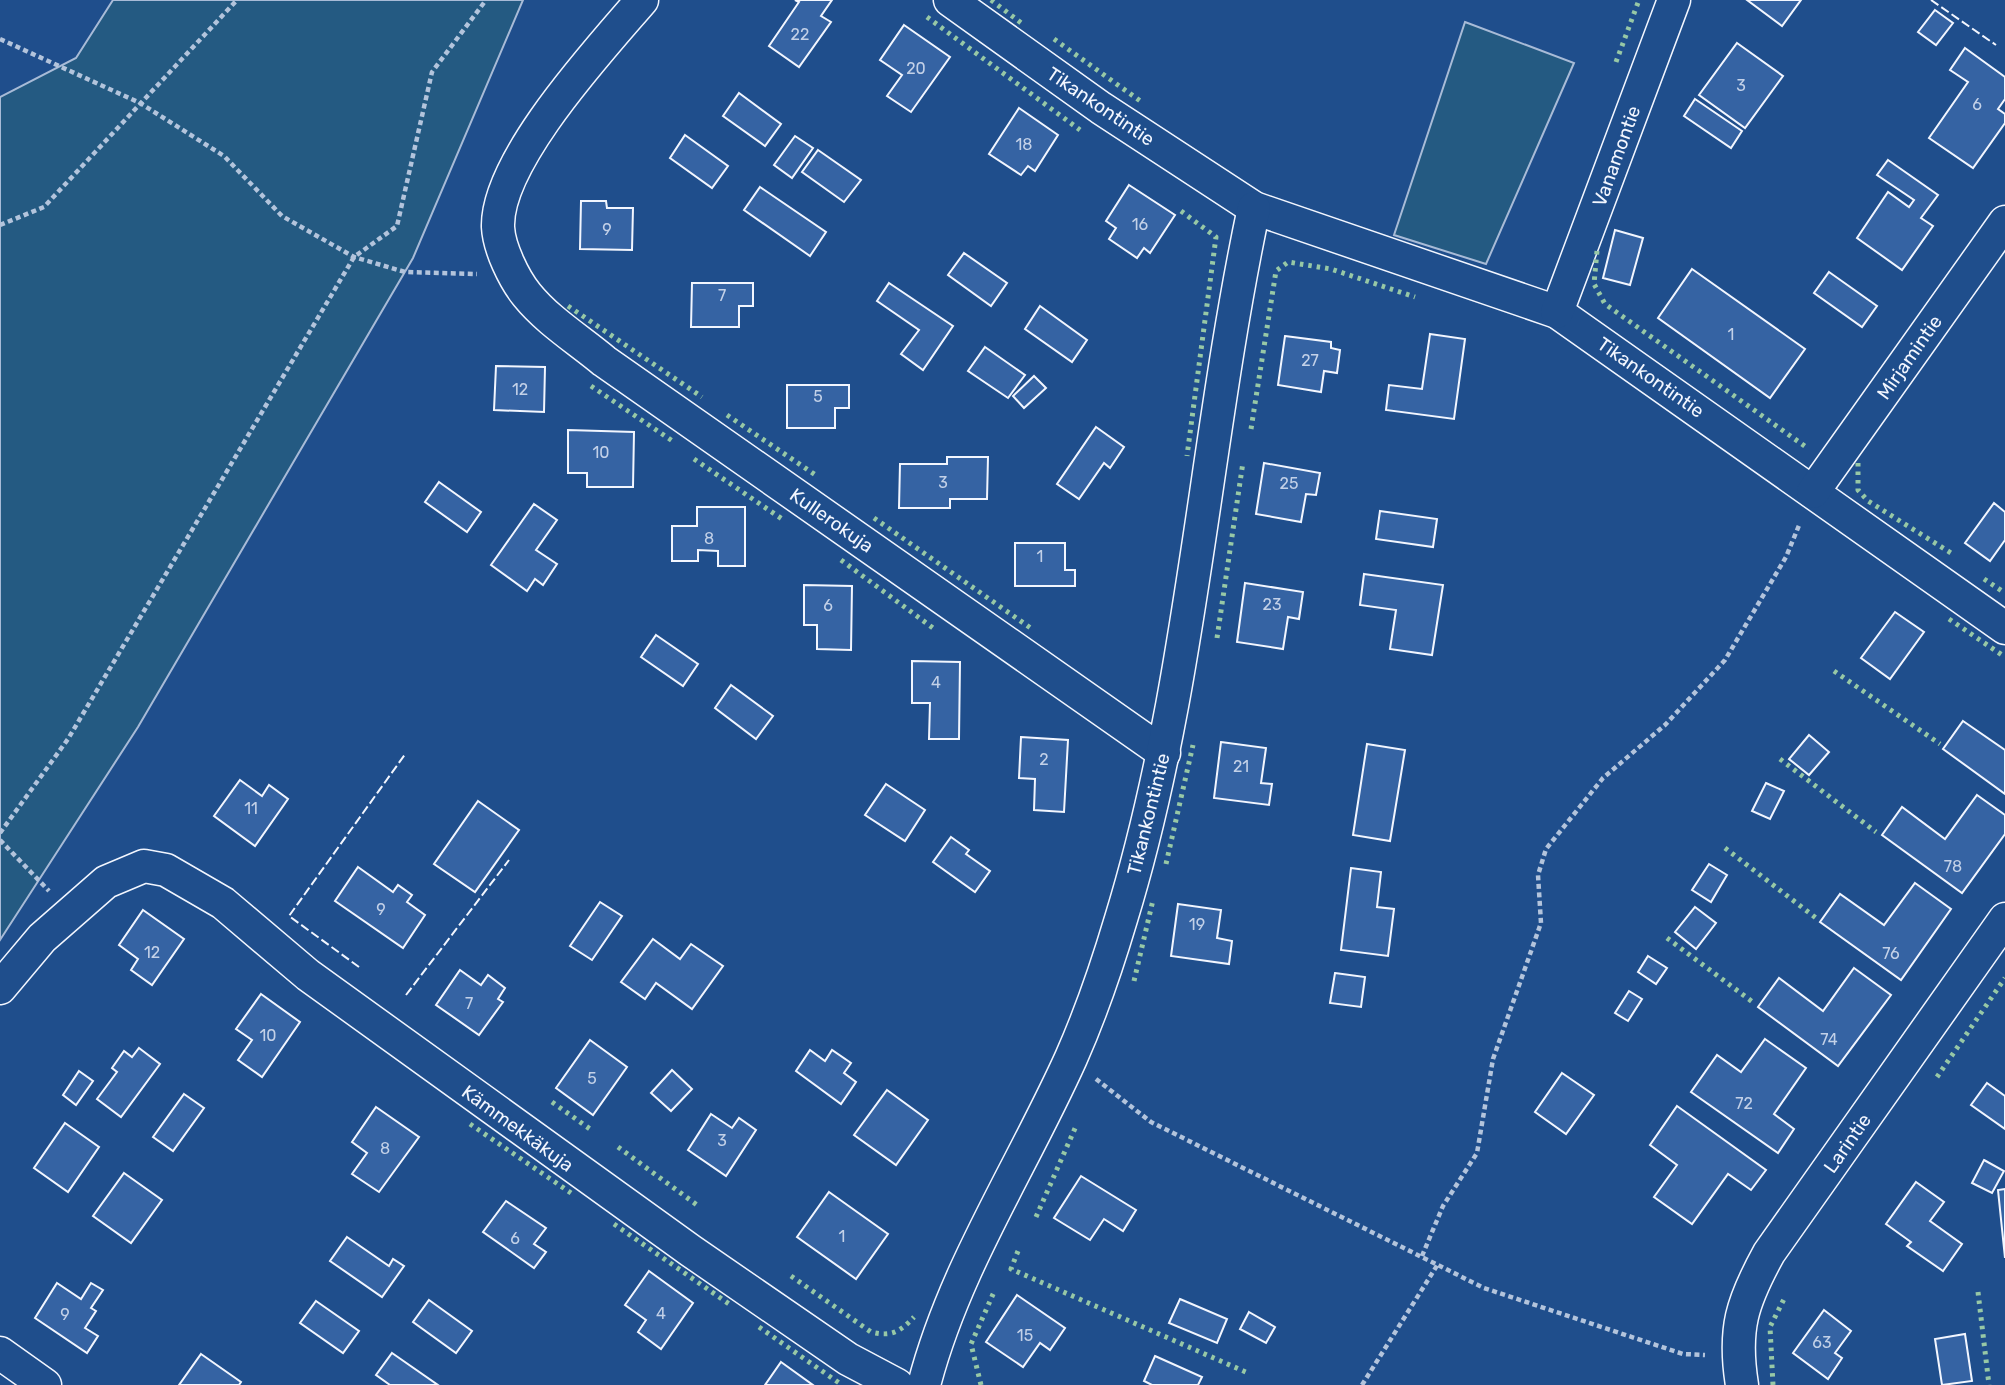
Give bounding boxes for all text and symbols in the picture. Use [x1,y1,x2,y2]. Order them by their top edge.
house number: 22 [791,25,809,44]
house number: 20 [906,59,926,78]
street label: Tikankontintie [1043,62,1159,151]
house number: 3 [1736,76,1746,95]
house number: 6 [1972,95,1982,114]
street label: Vanamontie [1588,103,1645,210]
house number: 18 [1015,135,1033,154]
house number: 16 [1132,215,1149,234]
house number: 9 [602,220,612,239]
house number: 7 [718,286,726,305]
street label: Mirjamintie [1872,311,1947,404]
house number: 1 [1728,325,1734,344]
street label: Tikankontintie [1593,332,1708,423]
house number: 27 [1301,351,1319,370]
house number: 12 [512,380,528,399]
house number: 5 [813,387,823,406]
house number: 10 [592,443,610,462]
house number: 3 [938,473,948,492]
house number: 25 [1280,474,1298,493]
street label: Kullerokuja [785,483,878,558]
house number: 8 [704,529,714,548]
house number: 1 [1037,547,1043,566]
house number: 23 [1262,595,1282,614]
house number: 6 [823,596,833,615]
house number: 4 [931,673,941,692]
house number: 2 [1039,750,1049,769]
street label: Tikankontintie [1122,751,1175,877]
house number: 21 [1233,757,1249,776]
house number: 11 [244,799,258,818]
house number: 78 [1944,857,1962,876]
house number: 9 [376,900,386,919]
house number: 19 [1189,915,1205,934]
house number: 12 [144,943,160,962]
house number: 76 [1882,944,1900,963]
house number: 7 [465,994,473,1013]
house number: 10 [259,1026,277,1045]
house number: 74 [1820,1030,1838,1049]
house number: 5 [587,1069,597,1088]
street label: Kämmekkäkuja [457,1080,578,1177]
house number: 72 [1735,1094,1753,1113]
street label: Larintie [1819,1109,1876,1177]
house number: 3 [717,1131,727,1150]
house number: 8 [380,1139,390,1158]
house number: 1 [839,1227,845,1246]
house number: 6 [510,1229,520,1248]
house number: 4 [656,1304,666,1323]
house number: 9 [60,1305,70,1324]
house number: 15 [1017,1326,1033,1345]
house number: 63 [1812,1333,1832,1352]

